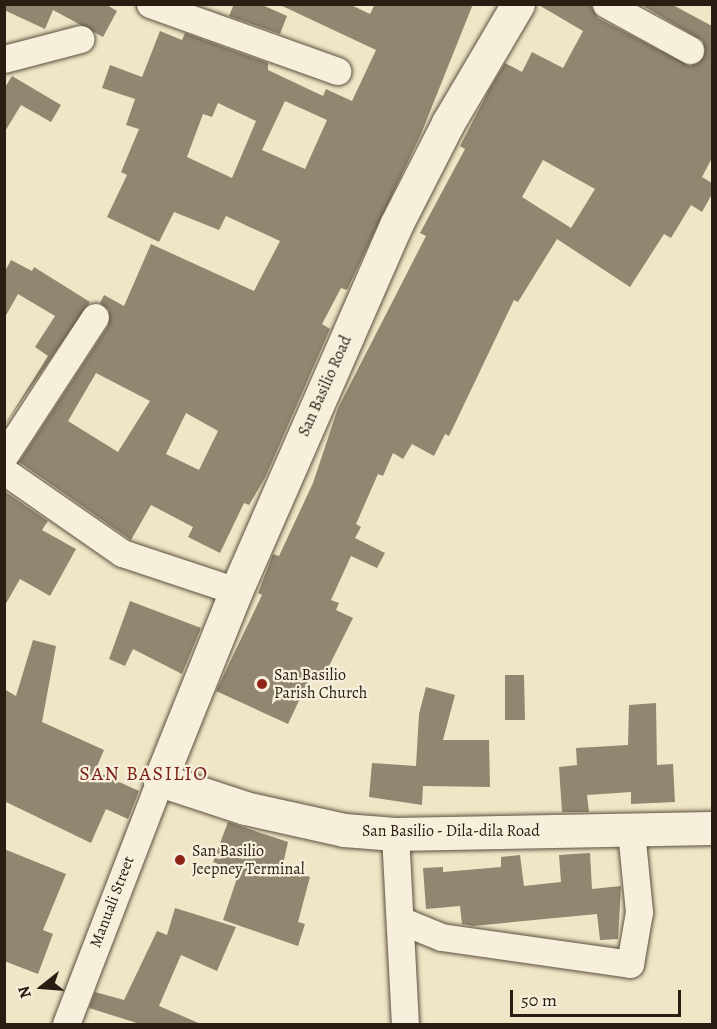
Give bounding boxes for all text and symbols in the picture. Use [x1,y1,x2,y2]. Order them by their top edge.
street label: San Basilio Road [294,333,356,439]
place label: San Basilio Parish Church [274,665,367,703]
marker: San Basilio Parish Church [255,677,269,691]
district label: SAN BASILIO [79,761,209,785]
street label: San Basilio - Dila-dila Road [362,821,540,841]
place label: San Basilio Jeepney Terminal [192,841,305,879]
street label: Manuali Street [86,853,138,951]
marker: San Basilio Jeepney Terminal [173,853,187,867]
north arrow [12,957,72,1017]
scale bar [513,978,684,1016]
text: N [13,983,37,1001]
text: 50 m [521,988,557,1012]

